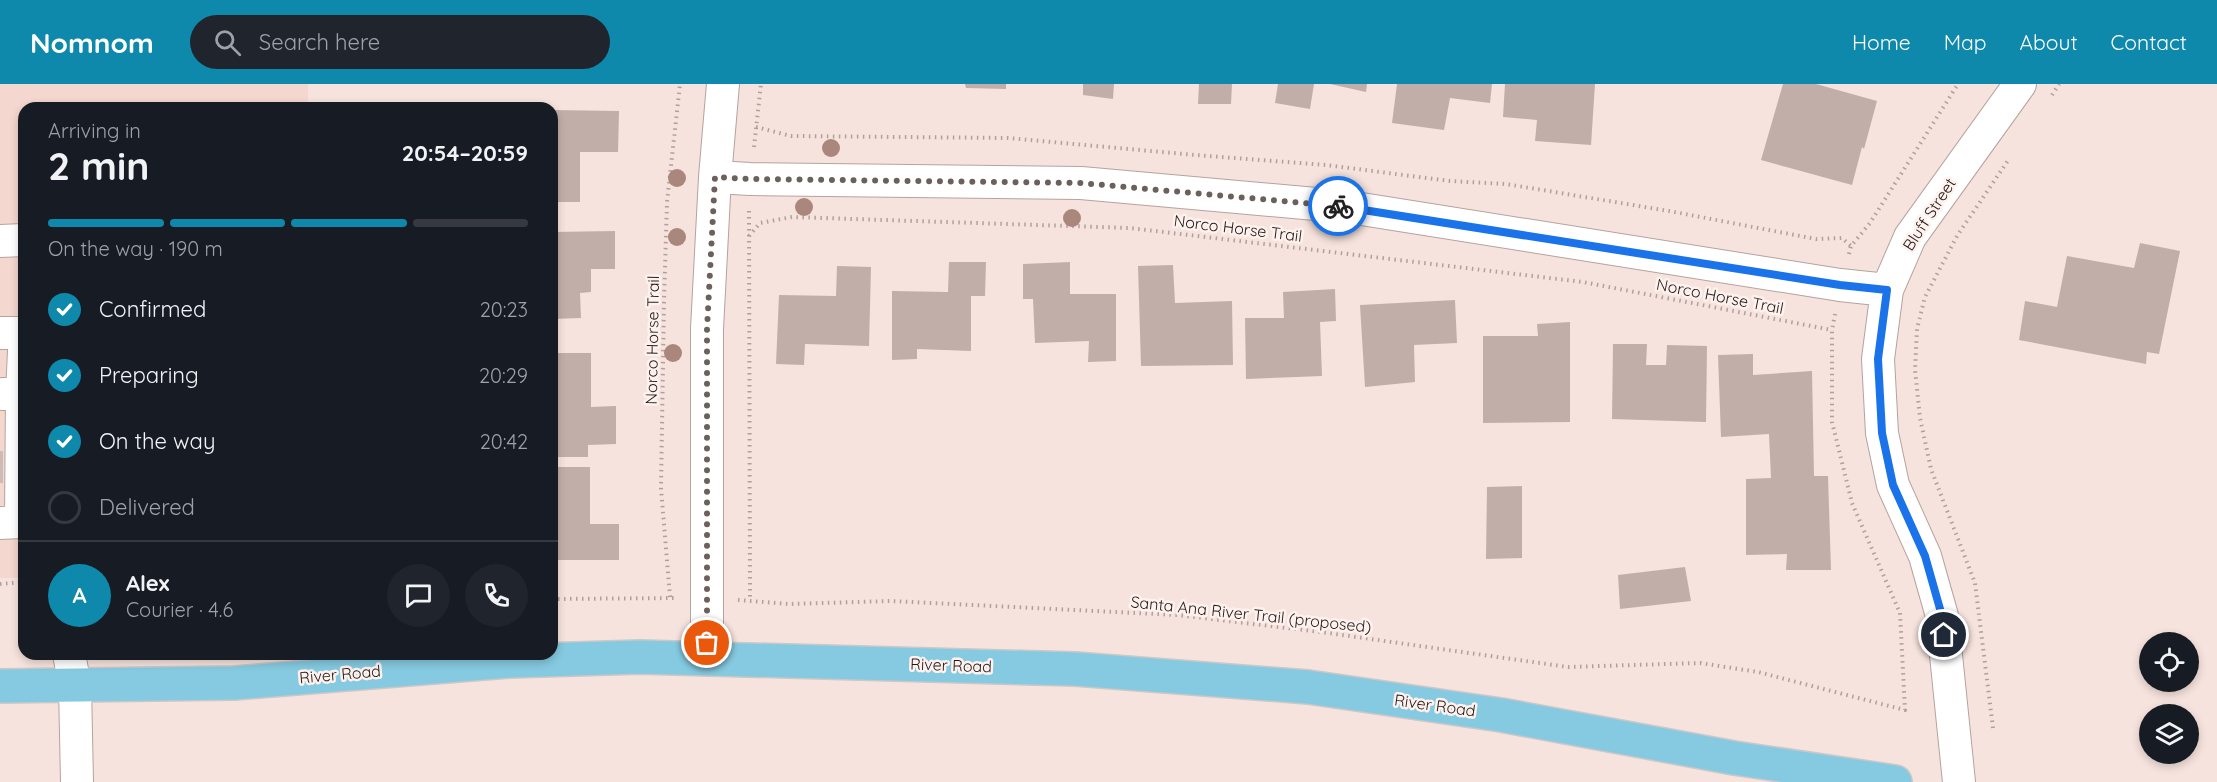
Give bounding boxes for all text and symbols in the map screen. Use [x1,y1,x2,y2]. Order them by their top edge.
search box [190,15,610,69]
text: Nomnom [30,25,154,60]
icon: search [211,26,244,59]
text: Search here [259,28,380,56]
text: Home [1852,29,1911,55]
text: Map [1944,29,1987,55]
text: About [2020,29,2078,55]
text: Contact [2111,29,2187,55]
text: Arriving in [48,118,141,143]
text: 20:54–20:59 [402,139,528,167]
text: 2 min [48,141,150,190]
street label: Bluff Street [1898,174,1960,254]
courier [1308,176,1368,236]
icon: bike [1322,190,1355,223]
street label: Norco Horse Trail [1173,210,1303,246]
text: On the way · 190 m [48,236,223,261]
street label: Norco Horse Trail [1655,274,1785,318]
street label: Norco Horse Trail [641,275,663,405]
icon: check [48,293,81,326]
text: Confirmed [99,295,206,323]
text: 20:23 [480,297,528,322]
icon: check [48,359,81,392]
text: Preparing [99,361,199,389]
text: 20:29 [479,363,528,388]
icon: check [48,425,81,458]
text: On the way [99,427,215,455]
text: 20:42 [480,429,528,454]
text: Delivered [99,493,195,521]
button: chat [387,564,450,627]
button: phone [465,564,528,627]
text: Alex [126,569,169,597]
text: A [72,581,87,609]
street label: Santa Ana River Trail (proposed) [1130,591,1372,637]
text: Courier · 4.6 [126,597,233,622]
pin [1918,609,1969,660]
pin [681,617,732,668]
icon: home [1927,618,1960,651]
icon: bag [690,626,723,659]
map controls [2139,632,2199,764]
button: locate [2139,632,2199,692]
street label: River Road [910,654,992,676]
street label: River Road [298,660,382,688]
street label: River Road [1393,689,1477,721]
button: layers [2139,704,2199,764]

